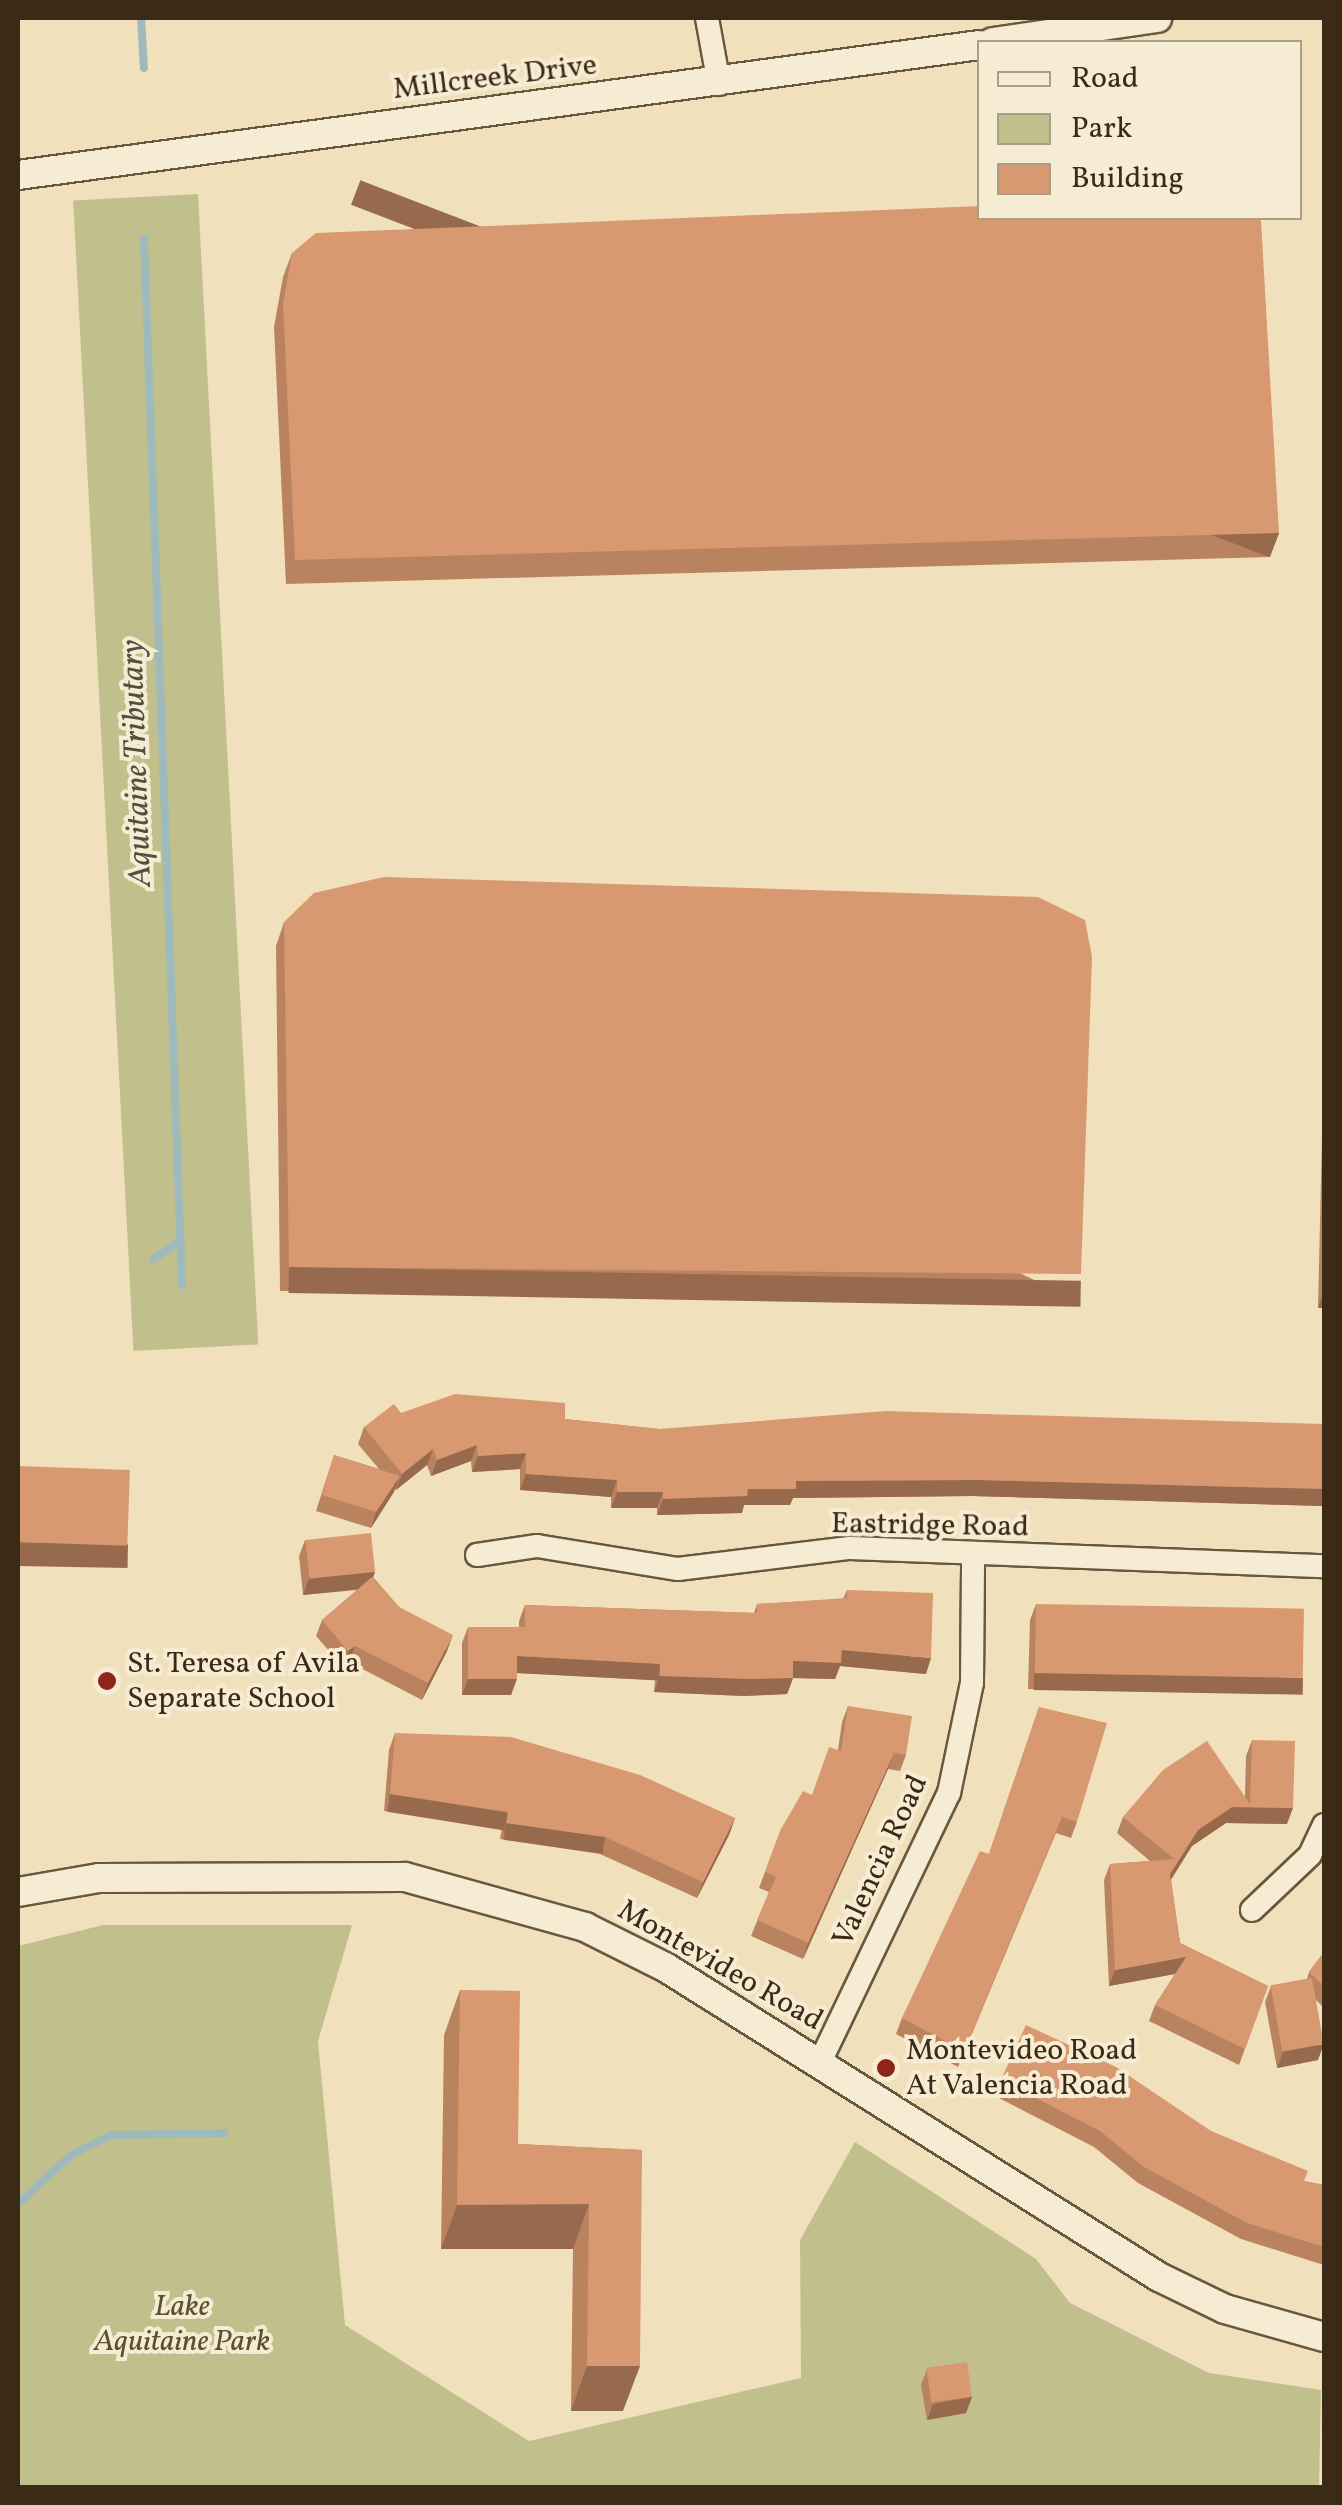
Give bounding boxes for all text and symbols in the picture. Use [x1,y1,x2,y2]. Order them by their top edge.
legend [977,40,1302,220]
street label: Millcreek Drive [391,48,599,108]
text: Road [1071,58,1139,100]
text: Park [1071,108,1132,150]
text: Building [1071,158,1184,200]
water label: Aquitaine Tributary [114,638,162,888]
street label: Eastridge Road [831,1506,1029,1546]
place label: St. Teresa of Avila Separate School [127,1646,358,1716]
marker: St. Teresa of Avila Separate School [96,1670,118,1692]
street label: Valencia Road [826,1770,936,1952]
street label: Montevideo Road [611,1893,829,2039]
place label: Montevideo Road At Valencia Road [906,2033,1137,2104]
marker: Montevideo Road At Valencia Road [875,2057,897,2079]
park label: Lake Aquitaine Park [94,2289,270,2360]

